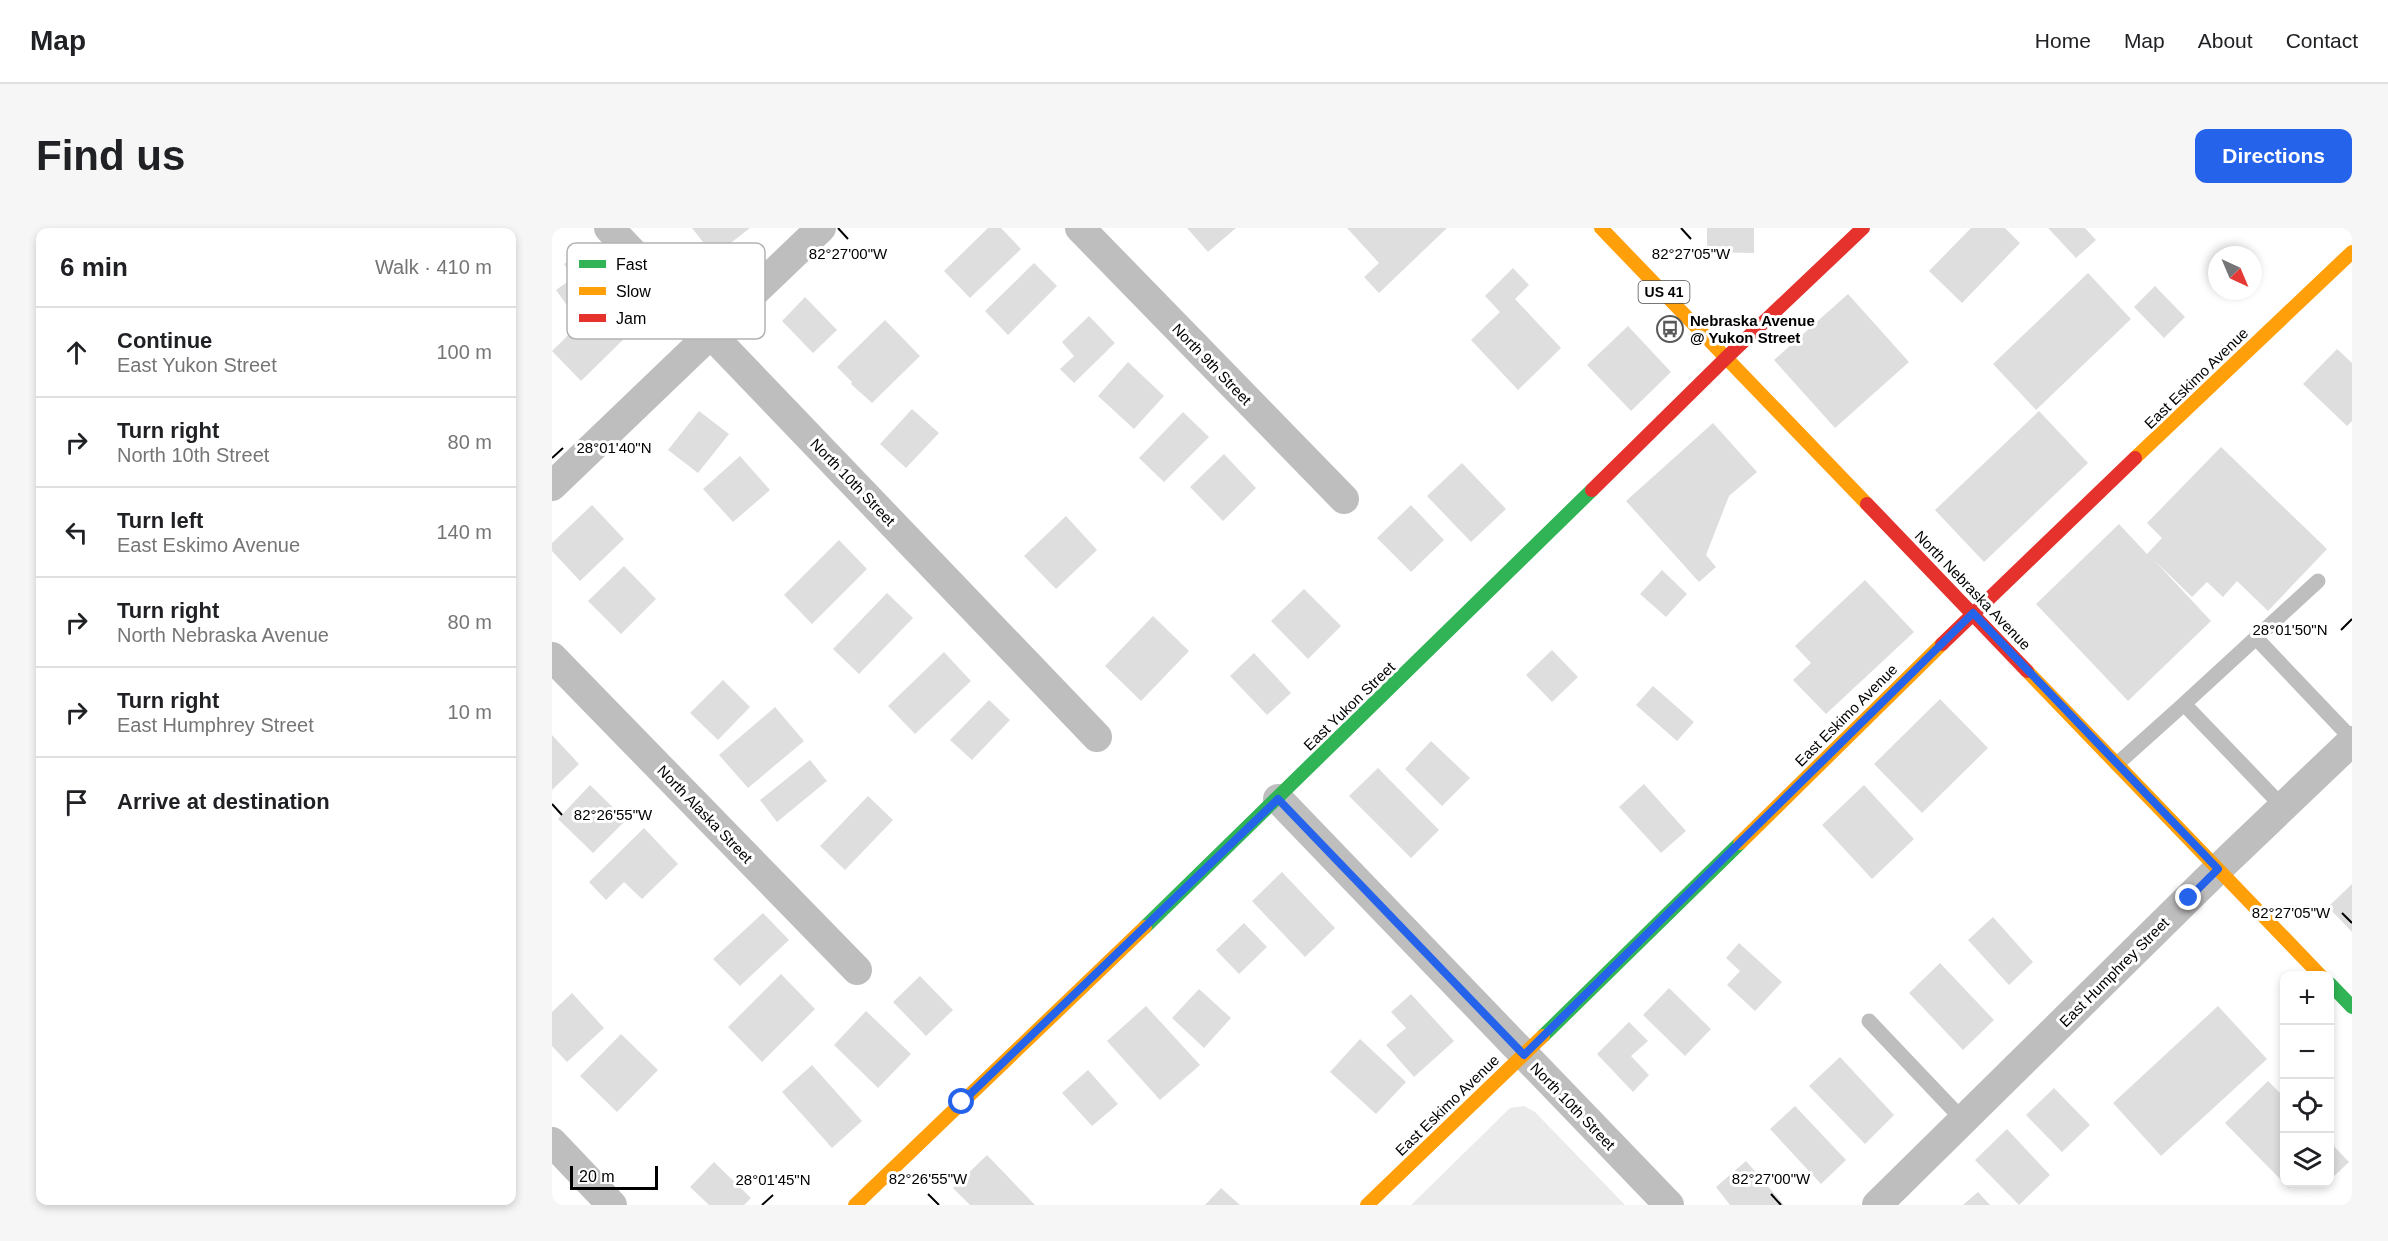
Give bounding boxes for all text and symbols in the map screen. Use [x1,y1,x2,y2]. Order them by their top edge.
text: Map [30,25,86,56]
text: Home [2035,29,2091,52]
text: Map [2124,29,2165,52]
text: About [2198,29,2253,52]
text: Contact [2286,29,2358,52]
button: Directions [2195,129,2352,183]
text: Find us [36,132,185,179]
legend [567,243,765,339]
text: 82°27'00"W [809,245,888,262]
text: 82°27'05"W [1652,245,1731,262]
north arrow [2208,246,2262,300]
text: 6 min [60,252,128,282]
text: Walk · 410 m [375,256,492,278]
text: Fast [616,256,648,273]
road number: US 41 [1638,281,1690,303]
text: Slow [616,283,651,300]
text: Jam [616,310,646,327]
place label: Nebraska Avenue @ Yukon Street [1690,312,1815,346]
bus stop icon: Nebraska Avenue @ Yukon Street [1655,314,1685,344]
street label: North 9th Street [1169,320,1255,409]
street label: East Eskimo Avenue [2141,324,2251,432]
text: Continue [117,328,212,353]
icon: ahead [60,336,93,369]
text: 100 m [436,341,492,363]
text: East Yukon Street [117,354,277,376]
text: Turn right [117,418,219,443]
icon: right [60,426,93,459]
text: 80 m [448,431,492,453]
street label: North 10th Street [807,435,899,530]
text: 28°01'40"N [576,439,652,456]
text: North 10th Street [117,444,269,466]
text: Turn left [117,508,203,533]
icon: left [60,516,93,549]
text: 140 m [436,521,492,543]
street label: North Nebraska Avenue [1912,527,2034,653]
text: East Eskimo Avenue [117,534,300,556]
text: Turn right [117,598,219,623]
icon: right [60,606,93,639]
text: 80 m [448,611,492,633]
text: 28°01'50"N [2252,621,2328,638]
text: North Nebraska Avenue [117,624,329,646]
street label: East Yukon Street [1300,658,1399,754]
street label: East Eskimo Avenue [1791,660,1901,770]
text: Turn right [117,688,219,713]
icon: right [60,696,93,729]
text: 10 m [448,701,492,723]
text: East Humphrey Street [117,714,314,736]
street label: North Alaska Street [654,762,757,867]
icon: arrive [60,786,93,819]
text: Arrive at destination [117,789,330,814]
text: 82°26'55"W [574,806,653,823]
route end [2175,884,2201,910]
text: 82°27'05"W [2252,904,2331,921]
street label: East Humphrey Street [2056,913,2173,1030]
map controls [2280,971,2334,1187]
button: + [2280,971,2334,1025]
button: − [2280,1025,2334,1079]
street label: East Eskimo Avenue [1392,1051,1502,1159]
street label: North 10th Street [1527,1059,1619,1154]
button: locate [2280,1079,2334,1133]
route start [948,1088,974,1114]
button: layers [2280,1133,2334,1187]
scale bar [570,1163,658,1190]
text: 20 m [579,1168,615,1185]
text: 82°26'55"W [889,1170,968,1187]
text: 82°27'00"W [1732,1170,1811,1187]
text: 28°01'45"N [735,1171,811,1188]

